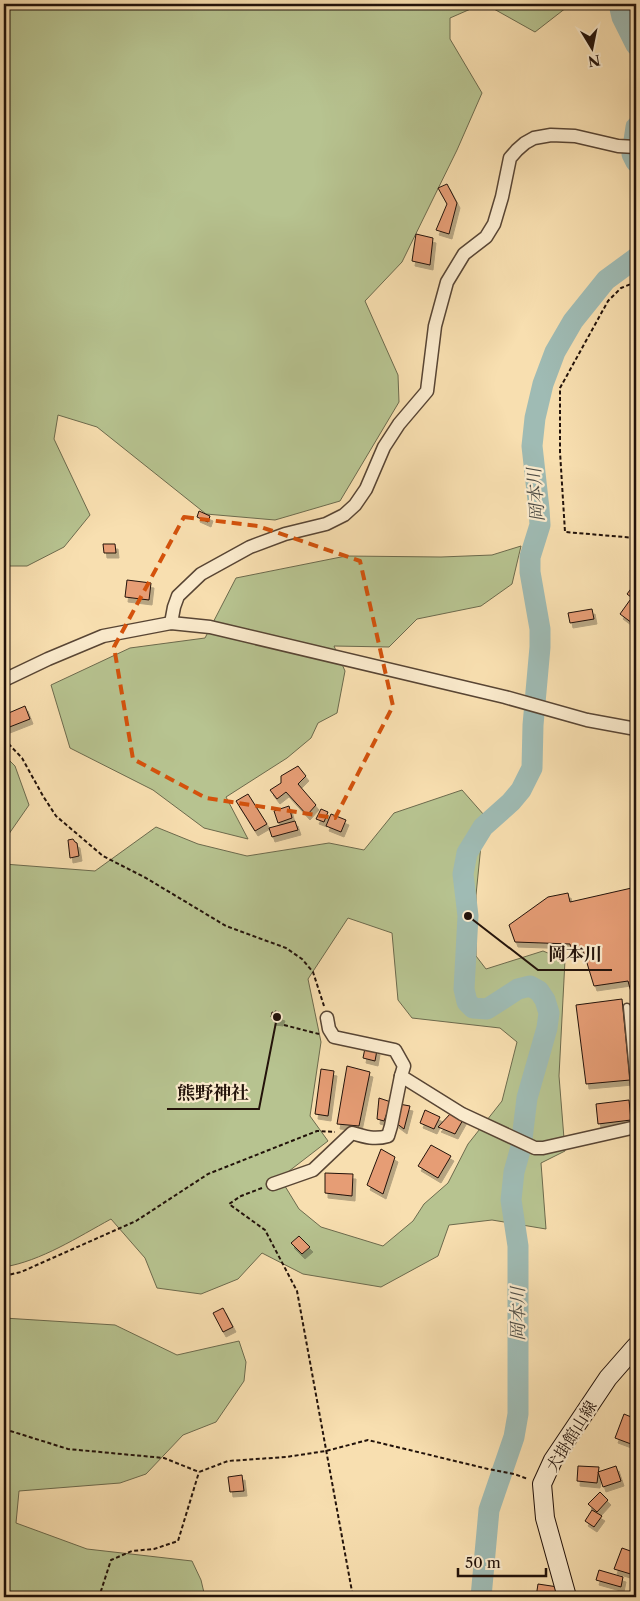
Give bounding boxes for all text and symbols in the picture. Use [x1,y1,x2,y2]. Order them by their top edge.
north arrow [568,22,618,72]
text: N [587,51,602,71]
water label: 岡本川 [523,465,549,523]
callout: 岡本川 [538,937,612,970]
text: 岡本川 [548,943,602,965]
callout: 熊野神社 [167,1076,259,1109]
text: 熊野神社 [177,1082,249,1104]
water label: 岡本川 [507,1285,529,1341]
street label: 犬掛館山線 [541,1397,601,1475]
scale bar [458,1546,545,1578]
text: 50 m [465,1553,501,1572]

